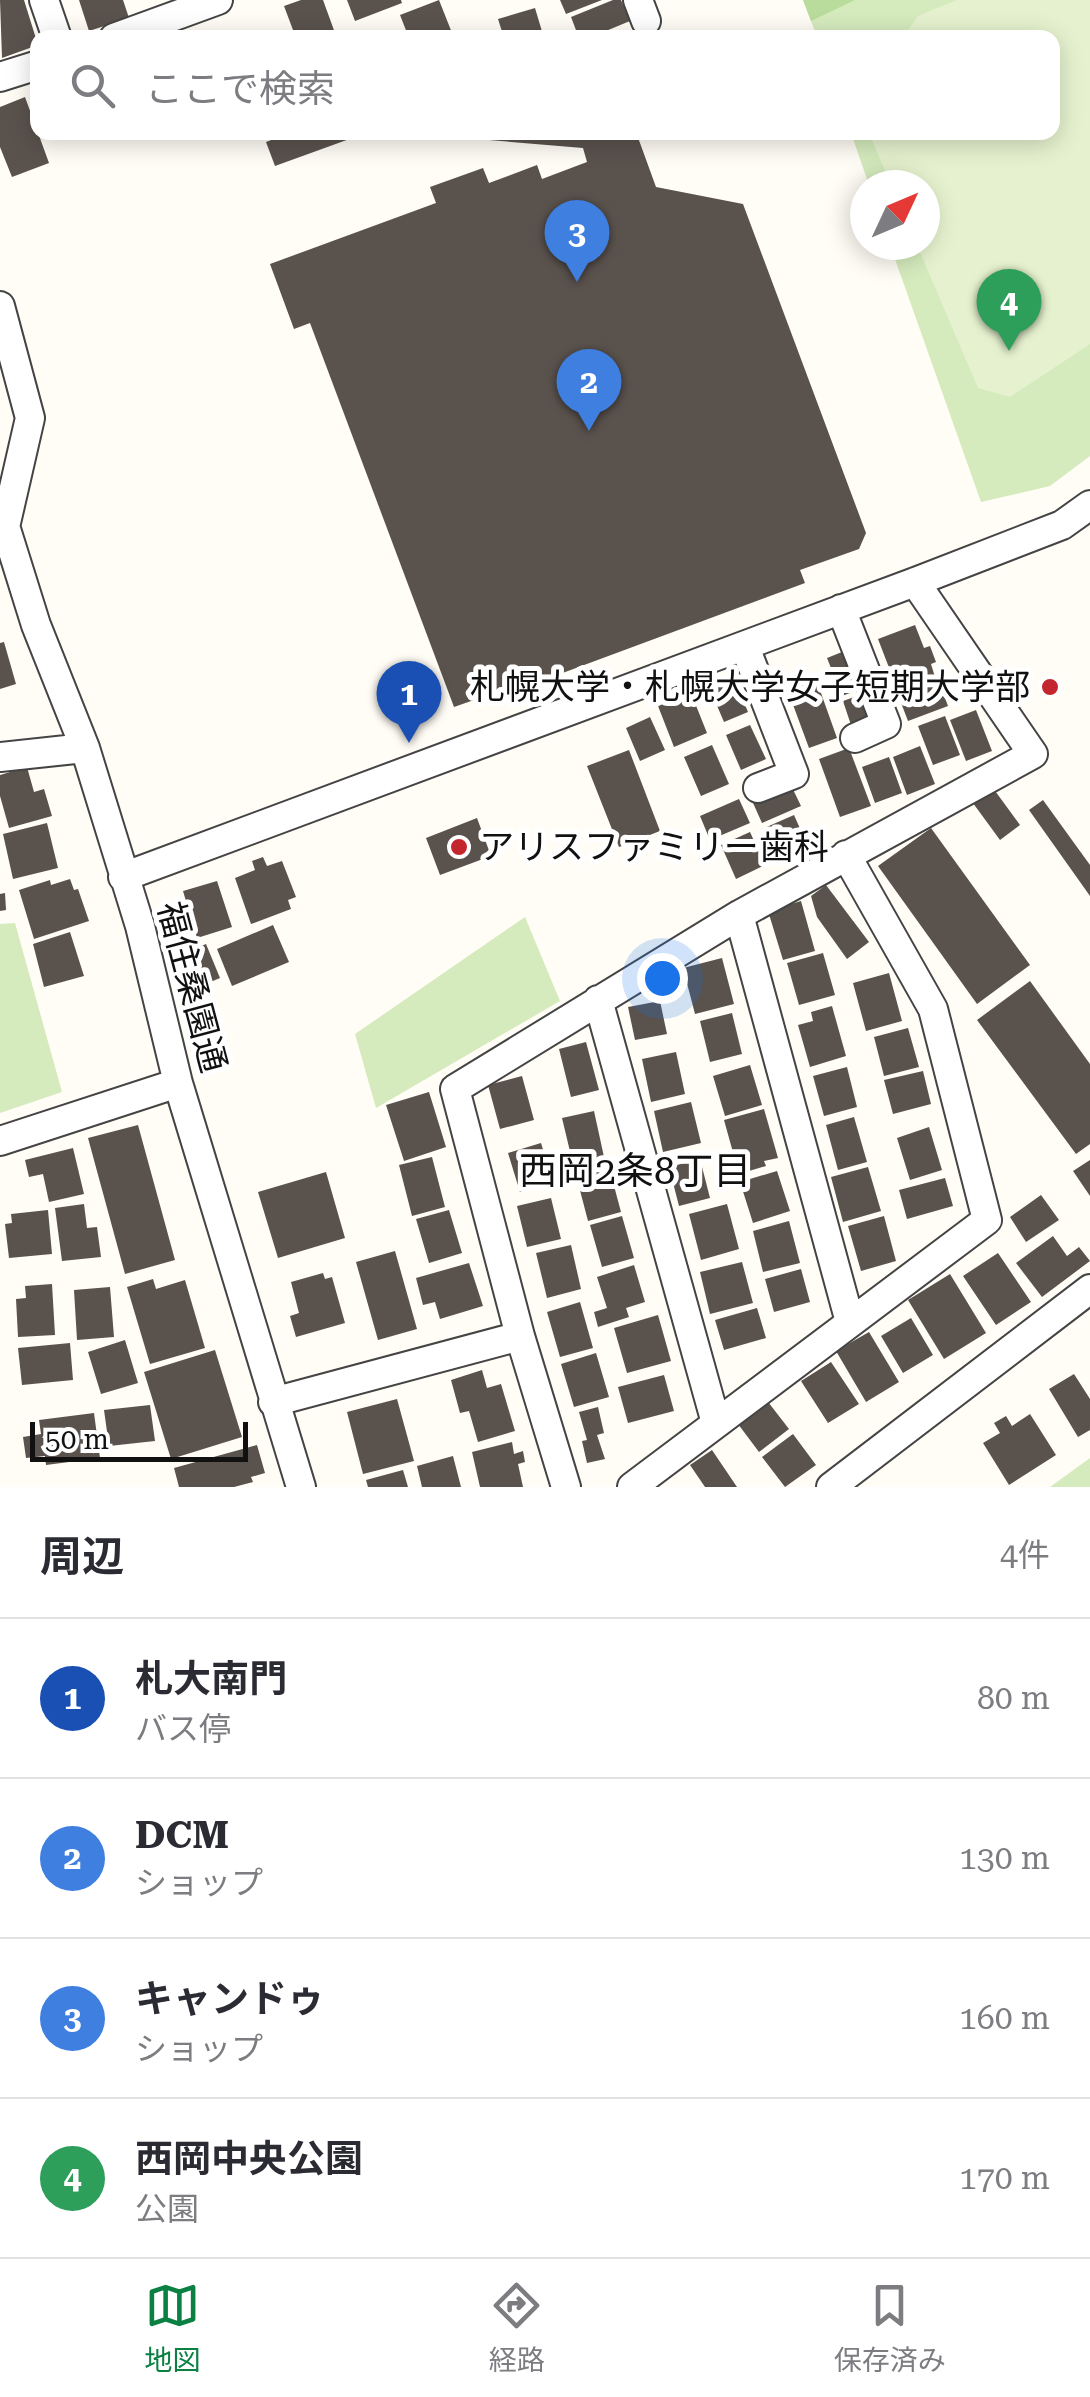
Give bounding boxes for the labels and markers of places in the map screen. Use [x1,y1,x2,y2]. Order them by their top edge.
pin: 3 [544,200,610,282]
pin: 4 [976,268,1042,351]
pin: 2 [556,348,622,431]
pin: 1 [376,660,442,743]
place label: 札幌大学・札幌大学女子短期大学部 [470,667,1030,708]
marker: 札幌大学・札幌大学女子短期大学部 [1039,676,1061,698]
place label: アリスファミリー歯科 [479,827,829,868]
marker: アリスファミリー歯科 [448,836,470,858]

